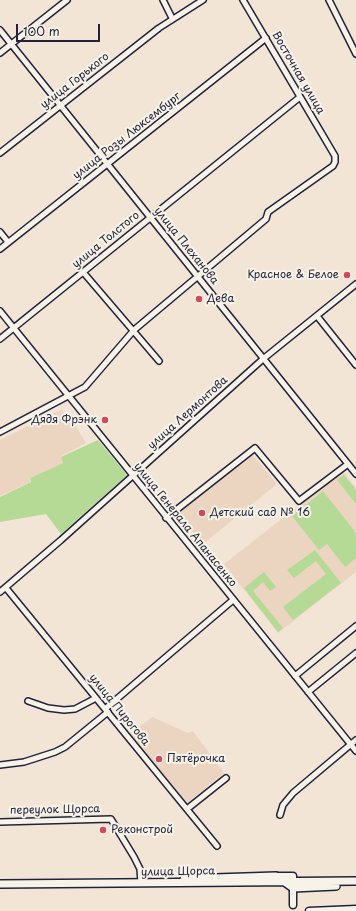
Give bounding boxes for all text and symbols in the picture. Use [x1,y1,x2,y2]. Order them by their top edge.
scale bar [18,16,102,42]
text: 100 m [23,22,60,40]
street label: Восточная улица [269,29,327,117]
street label: улица Горького [38,50,112,112]
street label: улица Розы Люксембург [70,90,184,182]
street label: улица Плеханова [151,205,221,287]
street label: улица Толстого [70,209,142,271]
place label: Красное & Белое [248,268,339,282]
marker: Красное & Белое [342,270,352,280]
place label: Дева [207,292,234,306]
marker: Дева [194,294,204,304]
street label: улица Лермонтова [145,374,231,452]
place label: Дядя Фрэнк [31,413,97,427]
marker: Дядя Фрэнк [100,415,110,425]
street label: улица Генерала Апанасенко [131,460,239,590]
place label: Детский сад № 16 [210,506,310,520]
marker: Детский сад № 16 [197,508,207,518]
street label: улица Пирогова [86,671,152,749]
place label: Пятёрочка [167,752,225,766]
marker: Пятёрочка [154,754,164,764]
street label: переулок Щорса [10,803,100,817]
place label: Реконстрой [111,823,173,837]
marker: Реконстрой [98,825,108,835]
street label: улица Щорса [141,865,215,879]

